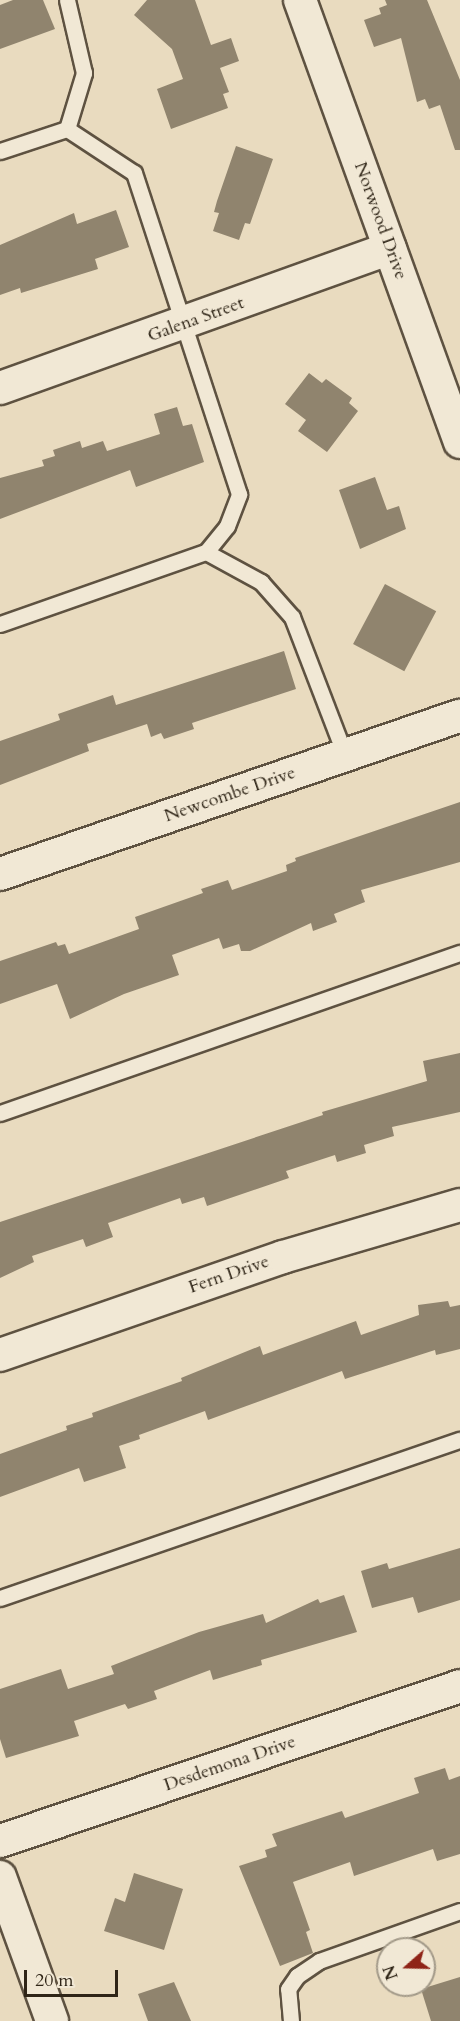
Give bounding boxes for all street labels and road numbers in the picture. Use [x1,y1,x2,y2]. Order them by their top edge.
street label: Norwood Drive [349,159,411,283]
street label: Galena Street [145,293,247,347]
street label: Newcombe Drive [162,762,298,828]
street label: Fern Drive [186,1251,272,1299]
street label: Desdemona Drive [161,1731,299,1797]

